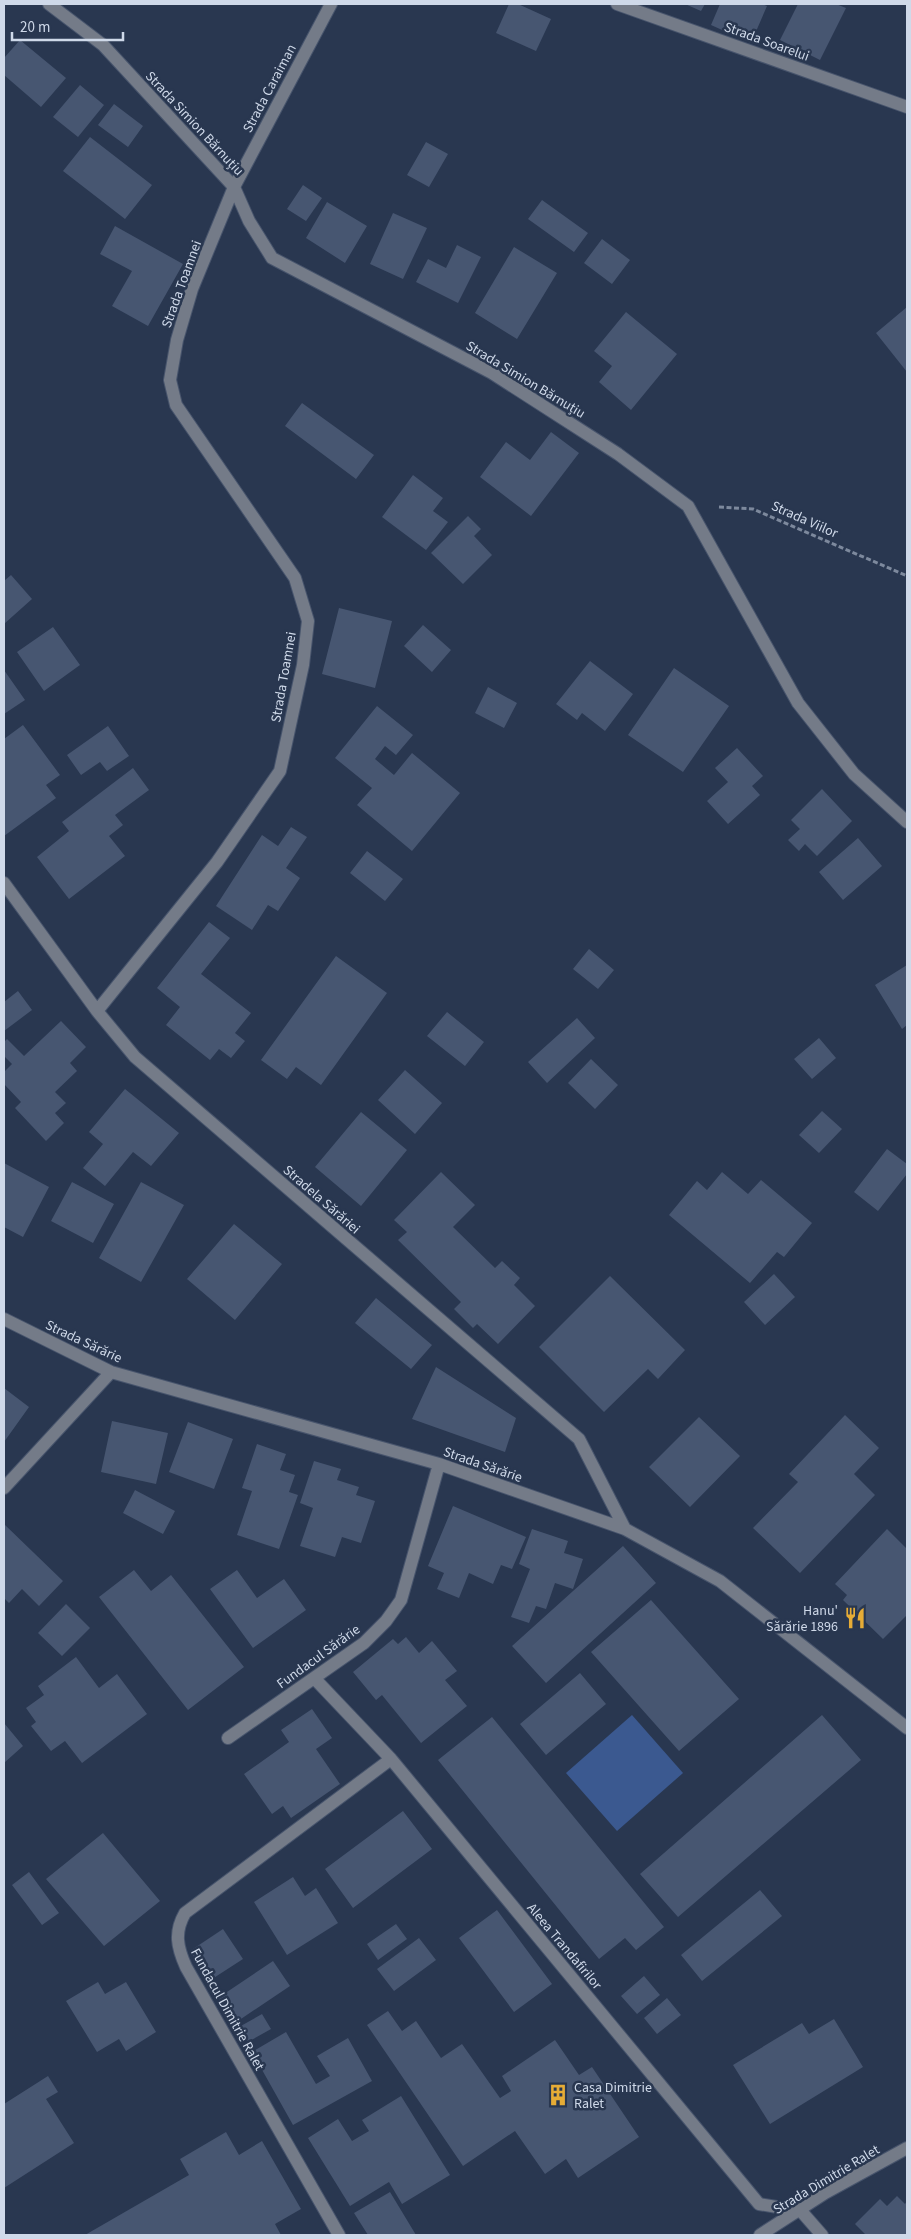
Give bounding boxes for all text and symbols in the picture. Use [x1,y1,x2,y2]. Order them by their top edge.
scale bar [12,10,124,42]
text: 20 m [20,17,50,38]
street label: Strada Soarelui [721,17,812,67]
street label: Strada Caraiman [238,41,302,136]
street label: Strada Simion Bărnuțiu [140,67,248,180]
street label: Strada Toamnei [157,238,207,331]
street label: Strada Simion Bărnuțiu [462,336,589,424]
street label: Strada Viilor [768,496,841,544]
street label: Strada Toamnei [266,630,302,724]
street label: Stradela Sărăriei [278,1161,364,1239]
street label: Strada Sărărie [42,1315,125,1368]
street label: Strada Sărărie [440,1442,525,1488]
place label: Hanu' Sărărie 1896 [766,1601,838,1637]
restaurant icon: Hanu' Sărărie 1896 [842,1605,868,1631]
street label: Fundacul Sărărie [273,1620,364,1694]
street label: Aleea Trandafirilor [522,1899,607,1994]
street label: Fundacul Dimitrie Ralet [185,1945,269,2075]
place label: Casa Dimitrie Ralet [574,2078,652,2114]
building icon: Casa Dimitrie Ralet [545,2082,571,2108]
street label: Strada Dimitrie Ralet [769,2140,884,2220]

